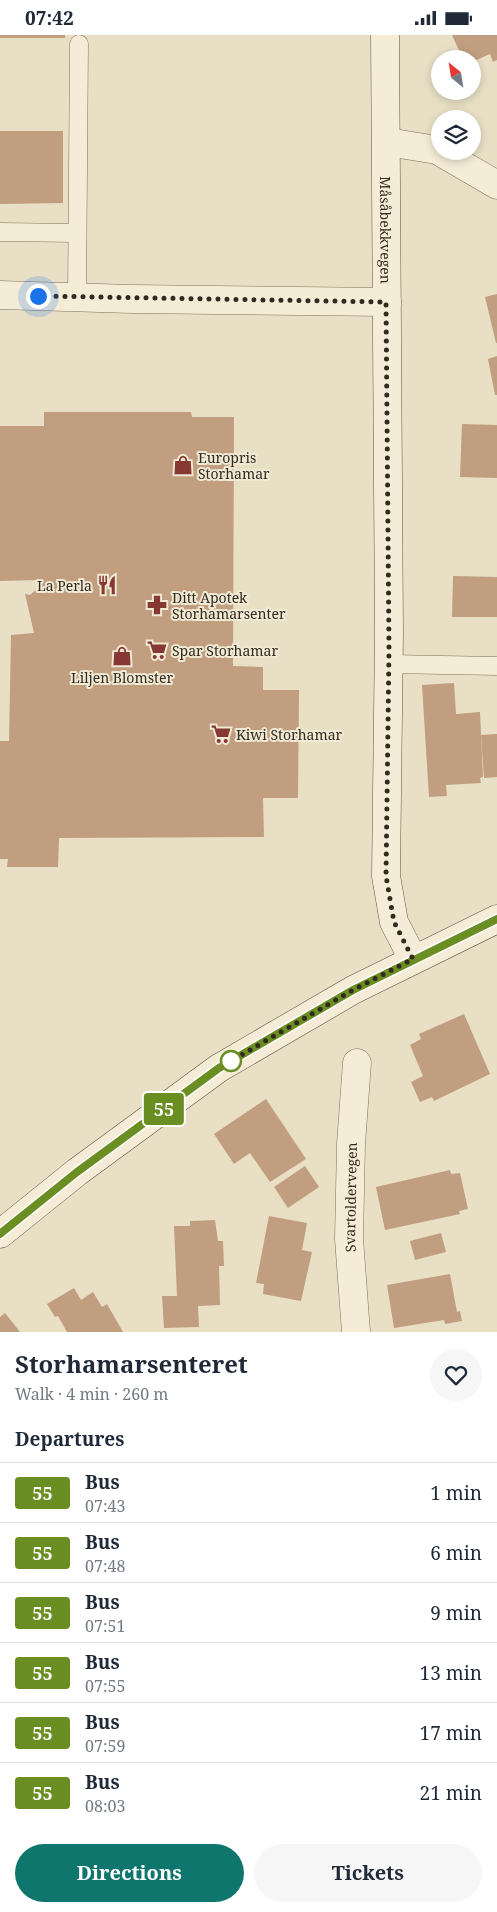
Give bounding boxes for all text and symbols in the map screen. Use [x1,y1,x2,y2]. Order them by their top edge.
text: 07:42 [25,5,74,31]
north arrow [431,50,481,100]
map controls [431,50,481,160]
button: layers [431,110,481,160]
street label: Måsåbekkvegen [376,176,396,284]
your location [26,284,51,309]
place label: Europris Storhamar [198,448,270,483]
shop icon: Europris Storhamar [172,454,194,476]
restaurant icon: La Perla [96,574,118,596]
place label: La Perla [37,576,92,595]
place label: Ditt Apotek Storhamarsenter [172,588,286,623]
pharmacy icon: Ditt Apotek Storhamarsenter [146,594,168,616]
supermarket icon: Spar Storhamar [146,639,168,661]
place label: Spar Storhamar [172,641,278,660]
shop icon: Liljen Blomster [111,645,133,667]
place label: Liljen Blomster [71,668,173,687]
supermarket icon: Kiwi Storhamar [210,723,232,745]
place label: Kiwi Storhamar [236,725,343,744]
unlabelled marker [220,1050,242,1072]
line badge: 55 [142,1093,186,1125]
text: 55 [154,1097,174,1121]
street label: Svartoldervegen [339,1142,361,1253]
text: Storhamarsenteret [15,1347,248,1380]
button: heart [430,1349,482,1401]
text: Walk · 4 min · 260 m [15,1383,168,1405]
text: Departures [15,1426,124,1452]
text: Bus [85,1469,120,1495]
text: 1 min [430,1480,482,1506]
text: 55 [32,1481,53,1505]
text: 07:43 [85,1495,125,1517]
text: Bus [85,1529,120,1555]
text: 6 min [430,1540,482,1566]
text: 55 [32,1541,53,1565]
text: 07:48 [85,1555,125,1577]
text: Bus [85,1589,120,1615]
text: 9 min [430,1600,482,1626]
text: 55 [32,1601,53,1625]
text: 07:51 [85,1615,125,1637]
text: Bus [85,1649,120,1675]
text: 13 min [420,1660,482,1686]
text: 55 [32,1661,53,1685]
text: 07:55 [85,1675,125,1697]
text: Bus [85,1709,120,1735]
text: 17 min [420,1720,482,1746]
text: 55 [32,1721,53,1745]
text: 07:59 [85,1735,125,1757]
text: Bus [85,1769,120,1795]
text: 21 min [420,1780,482,1806]
text: 55 [32,1781,53,1805]
text: 08:03 [85,1795,125,1817]
button: Directions [15,1844,244,1902]
button: Tickets [254,1844,482,1902]

